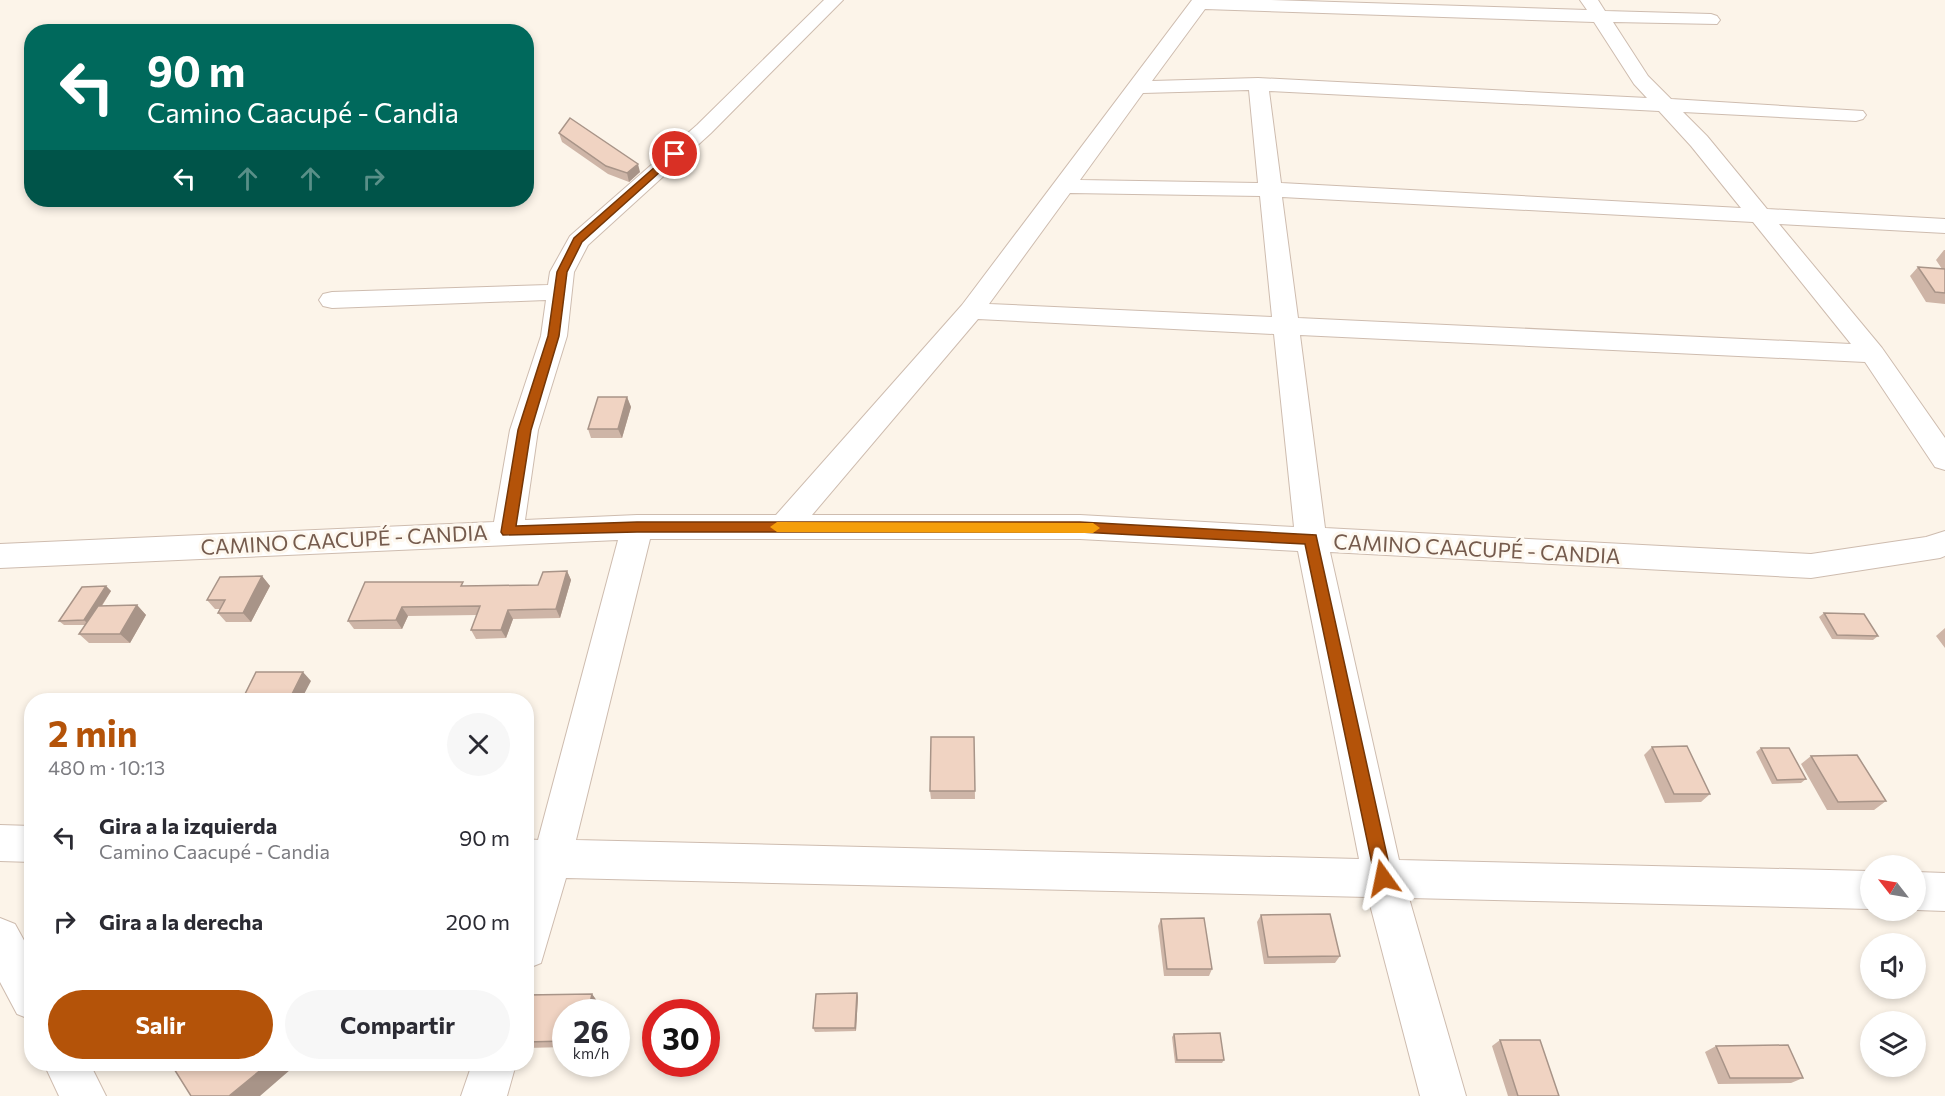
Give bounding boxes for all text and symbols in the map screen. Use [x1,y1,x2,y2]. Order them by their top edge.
text: 90 m [147,44,246,96]
icon: left [48,48,126,126]
text: Camino Caacupé - Candia [147,96,459,129]
pin [649,128,700,179]
icon: arrive [658,137,691,170]
icon: left [168,162,201,195]
icon: ahead [231,162,264,195]
icon: ahead [294,162,327,195]
icon: right [357,162,390,195]
street label: CAMINO CAACUPÉ - CANDIA [200,519,488,559]
street label: CAMINO CAACUPÉ - CANDIA [1333,528,1621,568]
text: 2 min [48,710,138,754]
button: close [447,713,510,776]
text: 480 m · 10:13 [48,755,165,779]
text: Gira a la izquierda [99,812,277,839]
icon: left [48,821,81,854]
text: 90 m [459,824,510,851]
text: Camino Caacupé - Candia [99,839,330,863]
position arrow [1351,846,1415,910]
north arrow [1860,855,1926,921]
map controls [1860,855,1926,1077]
icon: right [48,905,81,938]
text: Gira a la derecha [99,908,263,935]
text: 200 m [446,908,510,935]
button: sound [1860,933,1926,999]
button: Salir [48,990,273,1059]
button: Compartir [285,990,510,1059]
speed limit sign: 30 [642,999,720,1077]
button: layers [1860,1011,1926,1077]
text: 26 [573,1012,609,1049]
text: km/h [573,1044,609,1062]

